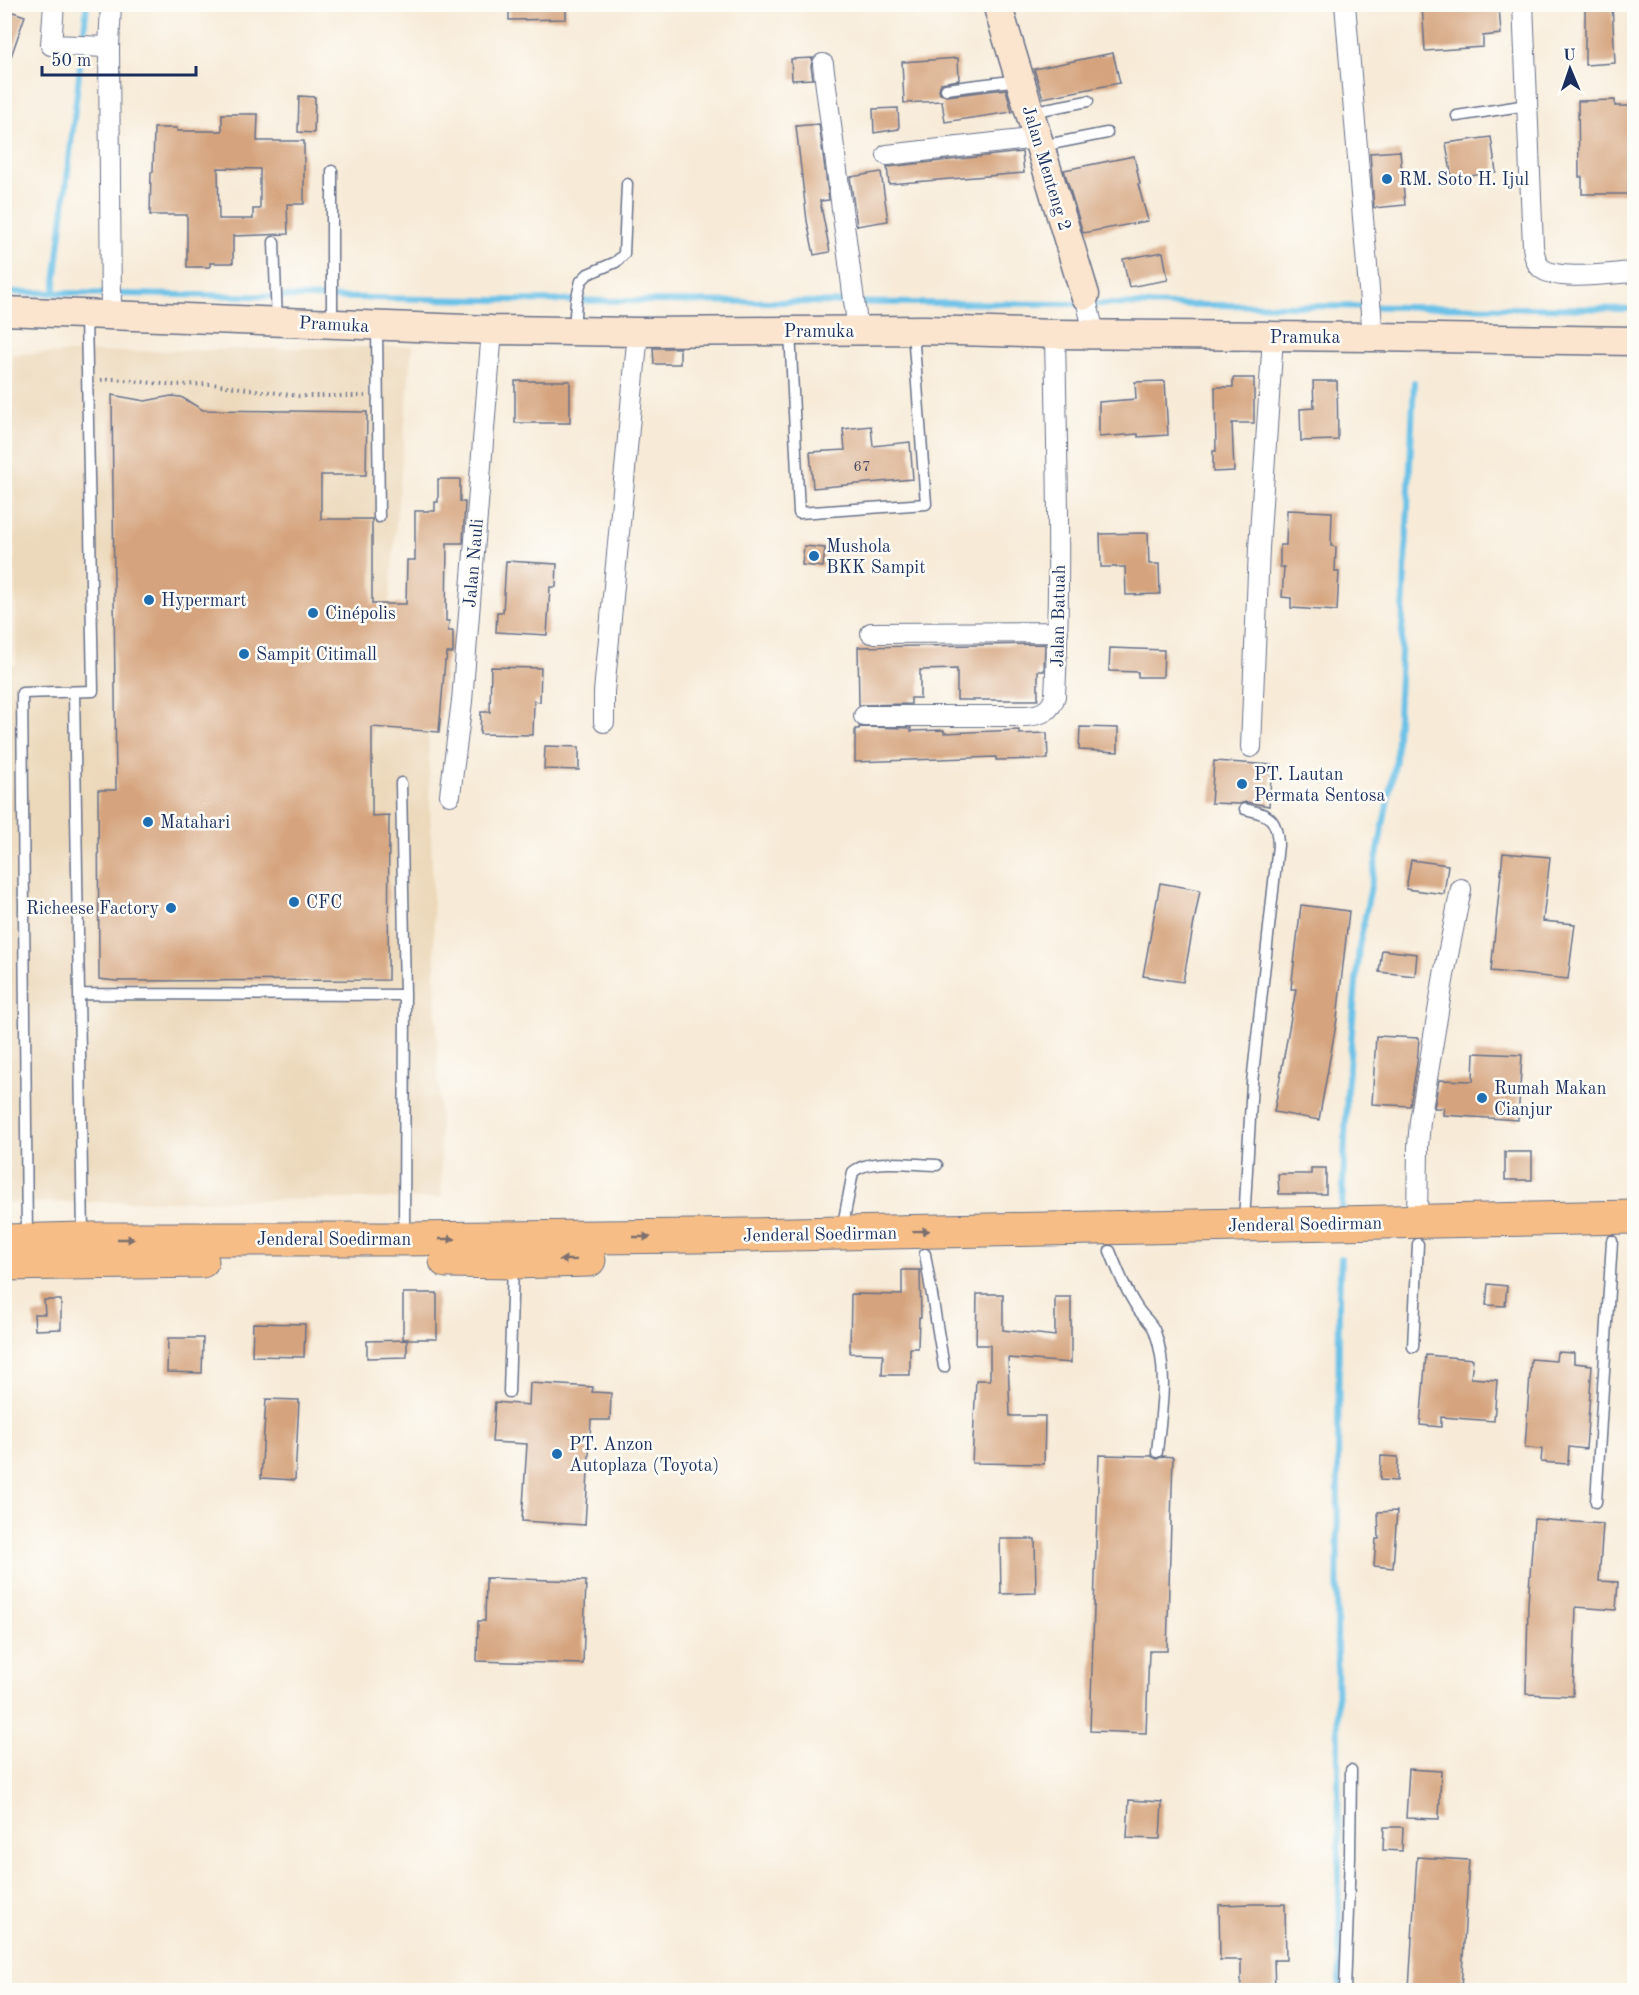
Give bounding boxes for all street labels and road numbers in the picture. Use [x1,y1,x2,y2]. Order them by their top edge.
street label: Jalan Menteng 2 [1018,104,1074,233]
street label: Pramuka [298,314,370,336]
street label: Pramuka [784,323,854,341]
street label: Pramuka [1270,329,1340,347]
street label: Jalan Nauli [461,518,487,608]
street label: Jalan Batuah [1049,564,1069,668]
street label: Jenderal Soedirman [1228,1215,1383,1235]
street label: Jenderal Soedirman [743,1225,898,1245]
street label: Jenderal Soedirman [257,1231,412,1249]

